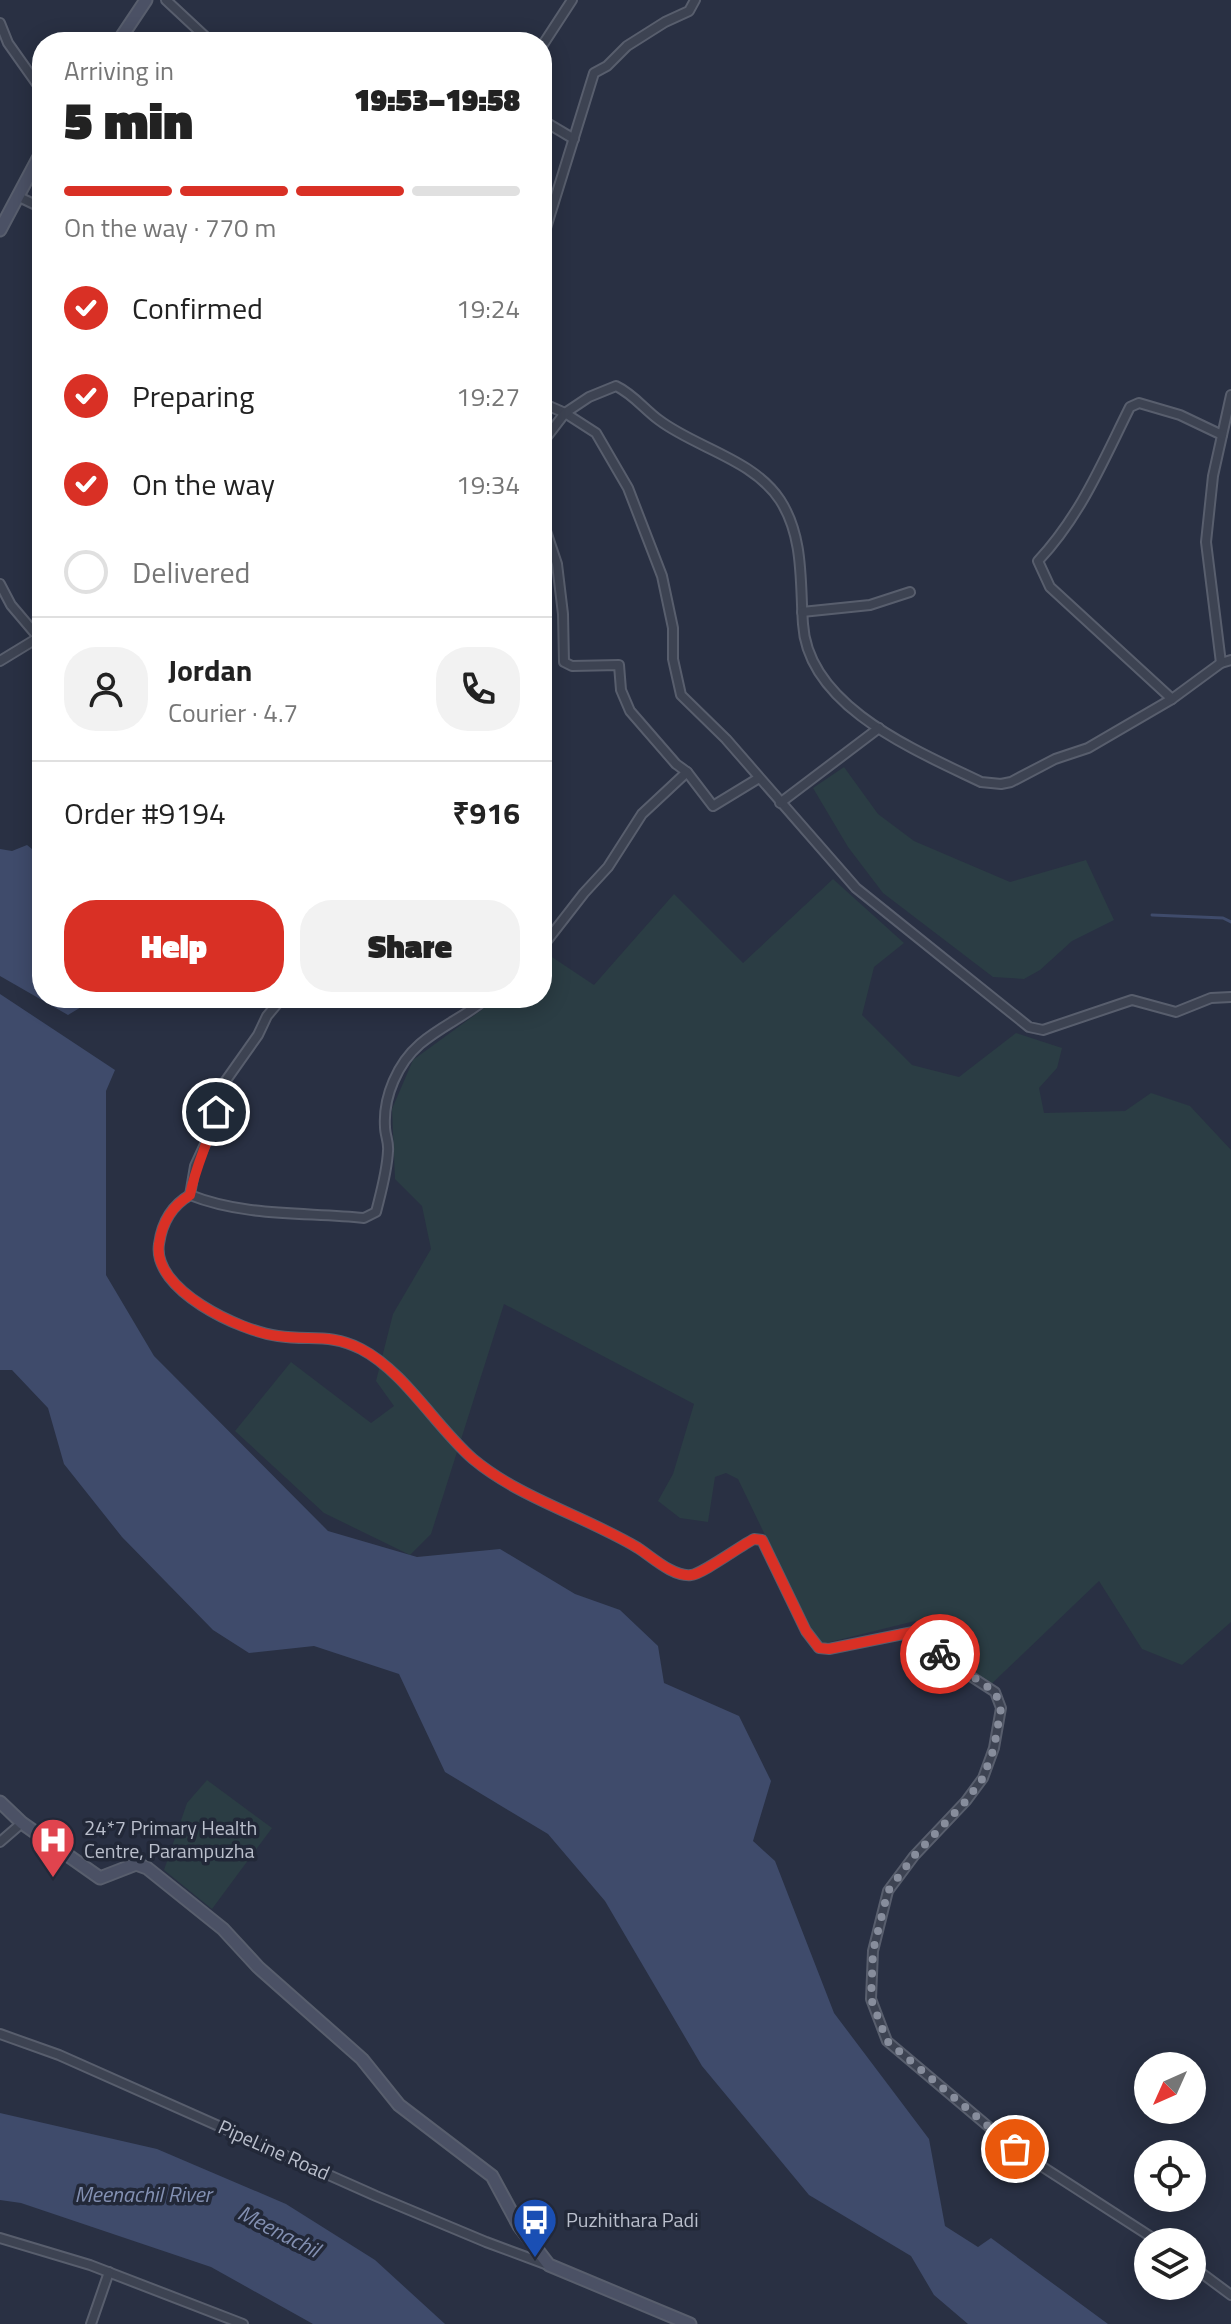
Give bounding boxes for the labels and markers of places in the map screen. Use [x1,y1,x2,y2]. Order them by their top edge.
pin [182,1078,250,1146]
place label: 24*7 Primary Health Centre, Parampuzha [84,1812,257,1866]
hospital icon: 24*7 Primary Health Centre, Parampuzha [29,1816,77,1879]
pin [981,2115,1049,2183]
bus stop icon: Puzhithara Padi [511,2196,559,2259]
place label: Puzhithara Padi [566,2204,699,2235]

